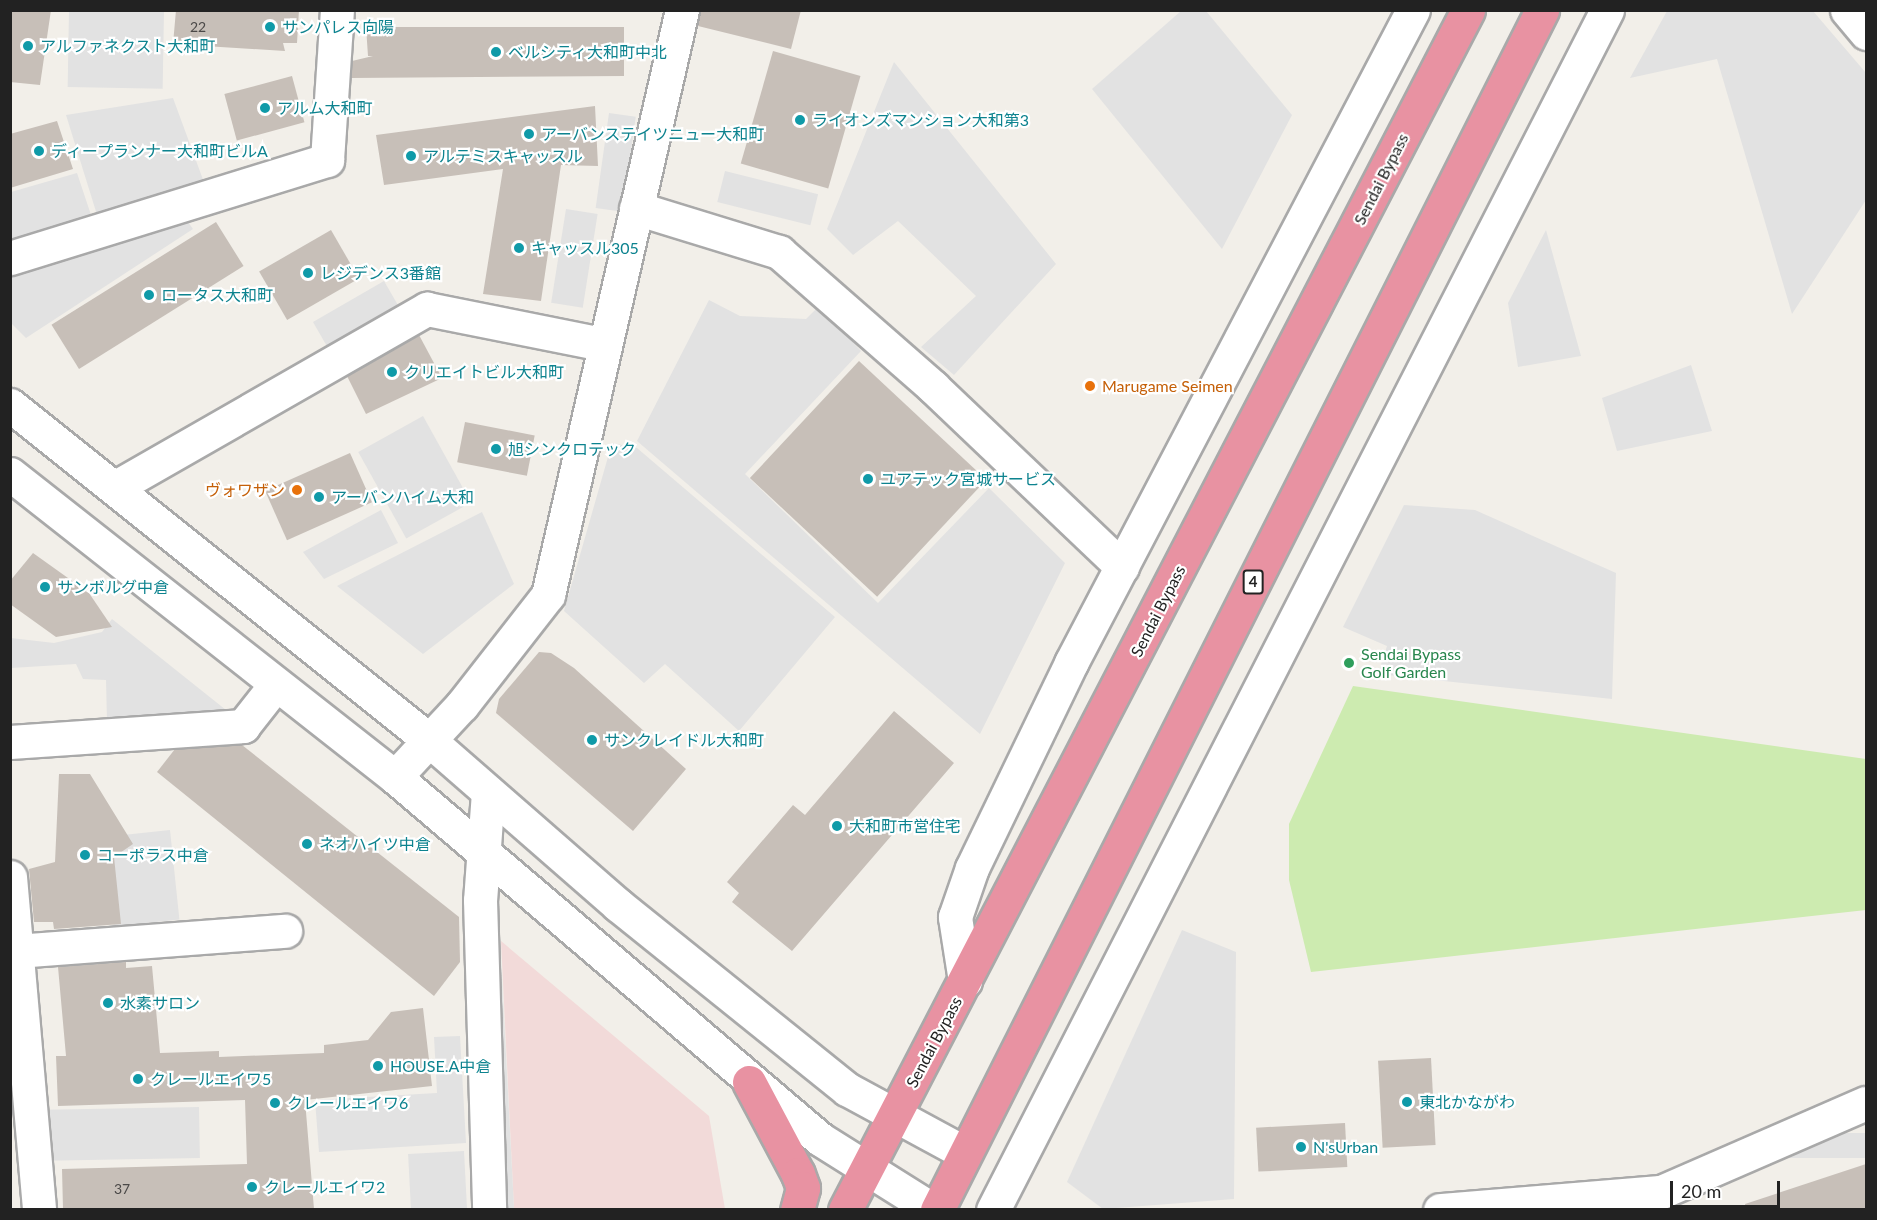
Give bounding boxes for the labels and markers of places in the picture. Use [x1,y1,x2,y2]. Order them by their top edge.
place label: サンパレス向陽 [282,17,394,37]
marker: サンパレス向陽 [263,20,277,34]
place label: アルファネクスト大和町 [40,36,216,56]
marker: アルファネクスト大和町 [21,39,35,53]
place label: ベルシティ大和町中北 [508,42,668,62]
marker: ベルシティ大和町中北 [489,45,503,59]
place label: アルム大和町 [277,98,373,118]
marker: アルム大和町 [258,101,272,115]
place label: ライオンズマンション大和第3 [812,110,1029,130]
marker: ライオンズマンション大和第3 [793,113,807,127]
place label: アーバンステイツニュー大和町 [541,124,764,144]
marker: アーバンステイツニュー大和町 [522,127,536,141]
place label: ディープランナー大和町ビルA [51,141,270,161]
marker: ディープランナー大和町ビルA [32,144,46,158]
place label: アルテミスキャッスル [423,146,583,166]
marker: アルテミスキャッスル [404,149,418,163]
place label: キャッスル305 [531,238,639,258]
marker: キャッスル305 [512,241,526,255]
place label: レジデンス3番館 [320,263,441,283]
marker: レジデンス3番館 [301,266,315,280]
place label: ロータス大和町 [161,285,273,305]
marker: ロータス大和町 [142,288,156,302]
place label: クリエイトビル大和町 [404,362,564,382]
marker: クリエイトビル大和町 [385,365,399,379]
place label: Marugame Seimen [1102,376,1233,396]
marker: Marugame Seimen [1083,379,1097,393]
place label: 旭シンクロテック [508,439,636,459]
marker: 旭シンクロテック [489,442,503,456]
place label: ユアテック宮城サービス [880,469,1056,489]
marker: ユアテック宮城サービス [861,472,875,486]
place label: ヴォワザン [205,480,285,500]
marker: ヴォワザン [290,483,304,497]
place label: アーバンハイム大和 [331,487,474,507]
marker: アーバンハイム大和 [312,490,326,504]
place label: サンボルグ中倉 [57,577,169,597]
marker: サンボルグ中倉 [38,580,52,594]
place label: Sendai Bypass Golf Garden [1361,644,1461,682]
marker: Sendai Bypass Golf Garden [1342,656,1356,670]
place label: サンクレイドル大和町 [604,730,764,750]
marker: サンクレイドル大和町 [585,733,599,747]
place label: 大和町市営住宅 [849,816,961,836]
marker: 大和町市営住宅 [830,819,844,833]
place label: ネオハイツ中倉 [319,834,431,854]
marker: ネオハイツ中倉 [300,837,314,851]
place label: コーポラス中倉 [97,845,209,865]
marker: コーポラス中倉 [78,848,92,862]
place label: 水素サロン [120,993,200,1013]
marker: 水素サロン [101,996,115,1010]
place label: HOUSE.A中倉 [390,1056,491,1076]
marker: HOUSE.A中倉 [371,1059,385,1073]
place label: クレールエイワ5 [150,1069,271,1089]
marker: クレールエイワ5 [131,1072,145,1086]
place label: 東北かながわ [1419,1092,1515,1112]
place label: クレールエイワ6 [287,1093,408,1113]
marker: 東北かながわ [1400,1095,1414,1109]
marker: クレールエイワ6 [268,1096,282,1110]
place label: N'sUrban [1313,1137,1378,1157]
marker: N'sUrban [1294,1140,1308,1154]
place label: クレールエイワ2 [264,1177,385,1197]
marker: クレールエイワ2 [245,1180,259,1194]

